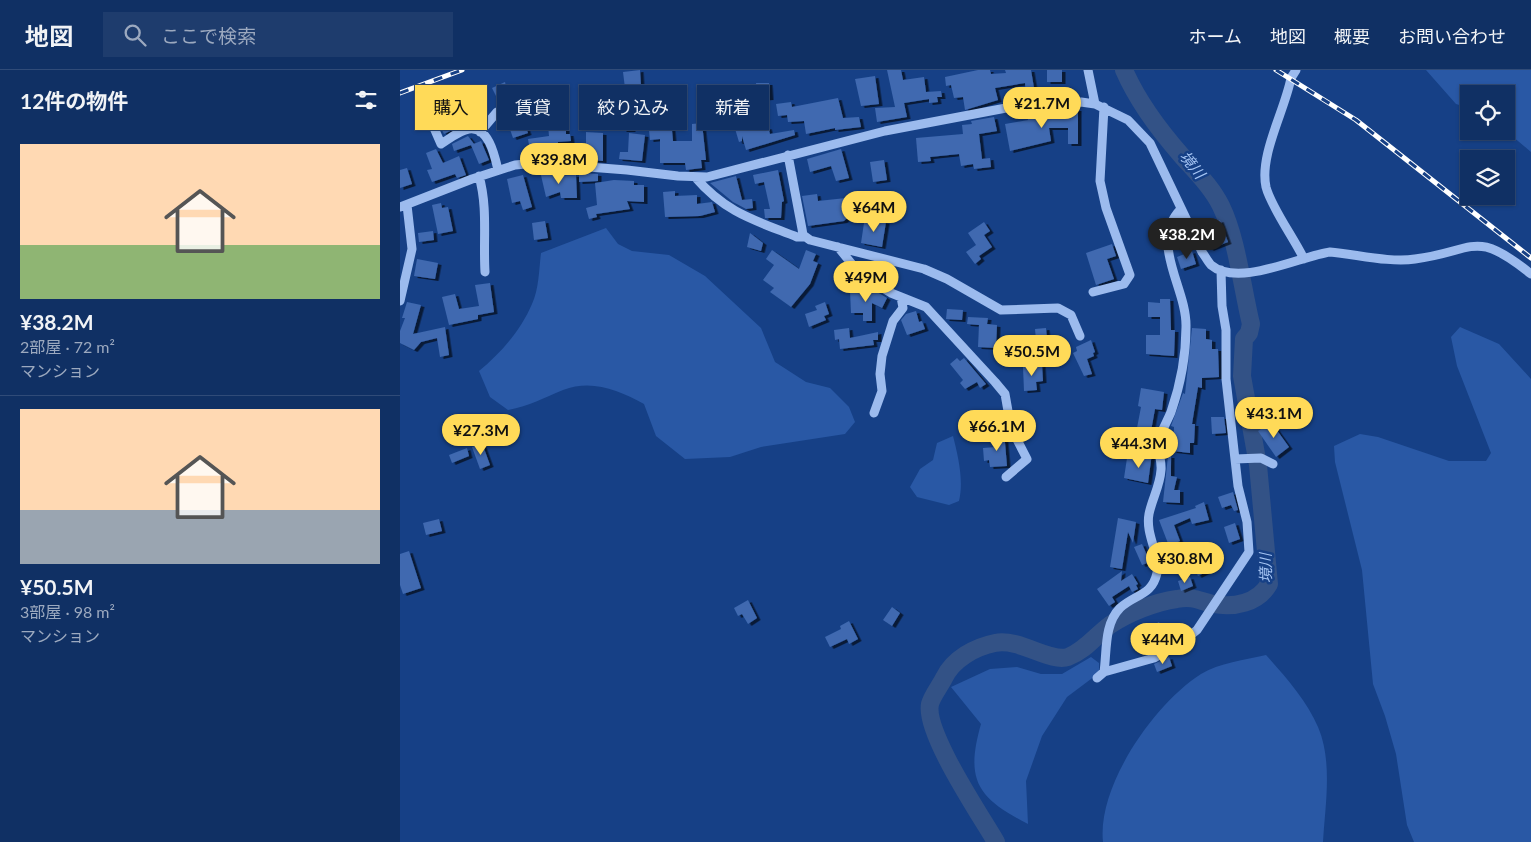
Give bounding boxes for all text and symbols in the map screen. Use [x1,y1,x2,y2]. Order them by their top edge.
search box [103,12,453,57]
text: 地図 [25,21,73,50]
icon: search [121,21,149,49]
text: ここで検索 [161,24,256,47]
text: ホーム [1189,25,1242,47]
text: 地図 [1270,25,1306,47]
text: 概要 [1334,25,1370,47]
text: お問い合わせ [1398,25,1506,47]
chip: 購入 [415,85,487,130]
chip: 賃貸 [497,85,569,130]
chip: 絞り込み [579,85,687,130]
chip: 新着 [697,85,769,130]
map controls [1460,85,1515,205]
button: locate [1460,85,1515,140]
icon: filters [352,86,380,114]
pin: ¥21.7M [1001,87,1083,129]
text: 12件の物件 [20,88,128,113]
text: ¥21.7M [1014,93,1070,112]
pin: ¥39.8M [518,142,600,185]
water label: 境川 [1176,147,1210,183]
text: ¥39.8M [531,149,587,168]
button: layers [1460,150,1515,205]
icon: home [155,176,245,266]
pin: ¥64M [844,190,904,233]
text: ¥64M [853,197,895,216]
pin: ¥38.2M [1146,218,1228,260]
text: ¥38.2M [1159,224,1215,243]
pin: ¥49M [836,260,896,303]
text: ¥49M [845,267,887,286]
text: ¥38.2M [20,309,94,334]
pin: ¥50.5M [991,334,1073,377]
text: 2部屋 · 72 m² [20,337,115,356]
text: ¥50.5M [1004,341,1060,360]
text: マンション [20,361,100,380]
pin: ¥43.1M [1233,396,1315,439]
text: ¥43.1M [1246,403,1302,422]
pin: ¥66.1M [956,410,1038,452]
pin: ¥27.3M [440,414,522,456]
text: ¥66.1M [969,416,1025,435]
text: ¥27.3M [453,420,509,439]
pin: ¥44.3M [1098,426,1180,469]
text: ¥44.3M [1111,433,1167,452]
icon: home [155,442,245,532]
pin: ¥30.8M [1144,542,1226,584]
text: ¥30.8M [1157,548,1213,567]
water label: 境川 [1256,551,1274,583]
text: ¥50.5M [20,574,94,599]
text: 3部屋 · 98 m² [20,602,115,621]
pin: ¥44M [1133,622,1193,665]
text: マンション [20,626,100,645]
text: ¥44M [1142,629,1184,648]

